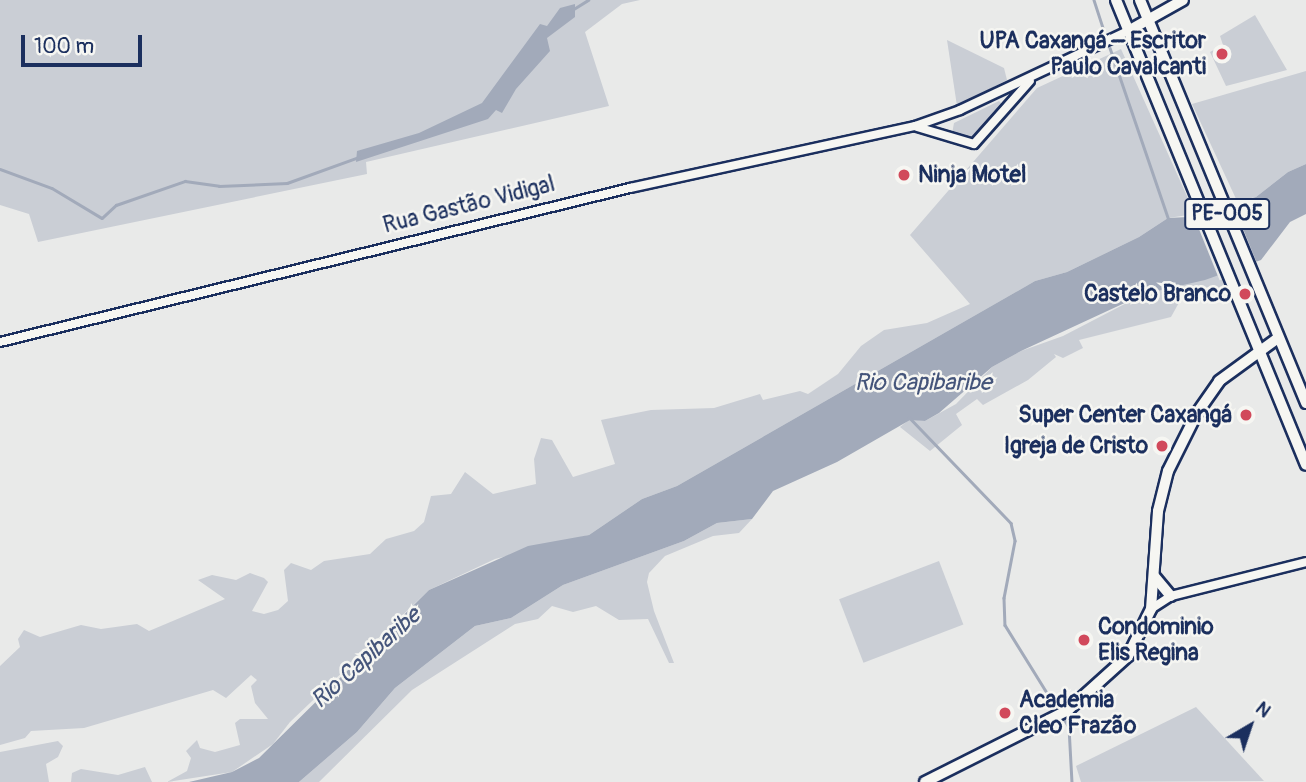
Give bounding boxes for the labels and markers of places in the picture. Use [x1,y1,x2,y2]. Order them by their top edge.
place label: UPA Caxangá – Escritor Paulo Cavalcanti [979,27,1206,81]
marker: UPA Caxangá – Escritor Paulo Cavalcanti [1212,44,1232,64]
place label: Ninja Motel [918,161,1026,189]
marker: Ninja Motel [896,167,912,183]
place label: Castelo Branco [1084,280,1231,308]
marker: Castelo Branco [1237,286,1253,302]
place label: Super Center Caxangá [1018,401,1232,429]
marker: Super Center Caxangá [1238,407,1254,423]
place label: Igreja de Cristo [1004,432,1148,460]
marker: Igreja de Cristo [1154,438,1170,454]
place label: Condominio Elis Regina [1098,613,1214,667]
marker: Condominio Elis Regina [1076,632,1092,648]
place label: Academia Cleo Frazão [1019,686,1136,740]
marker: Academia Cleo Frazão [997,705,1013,721]

